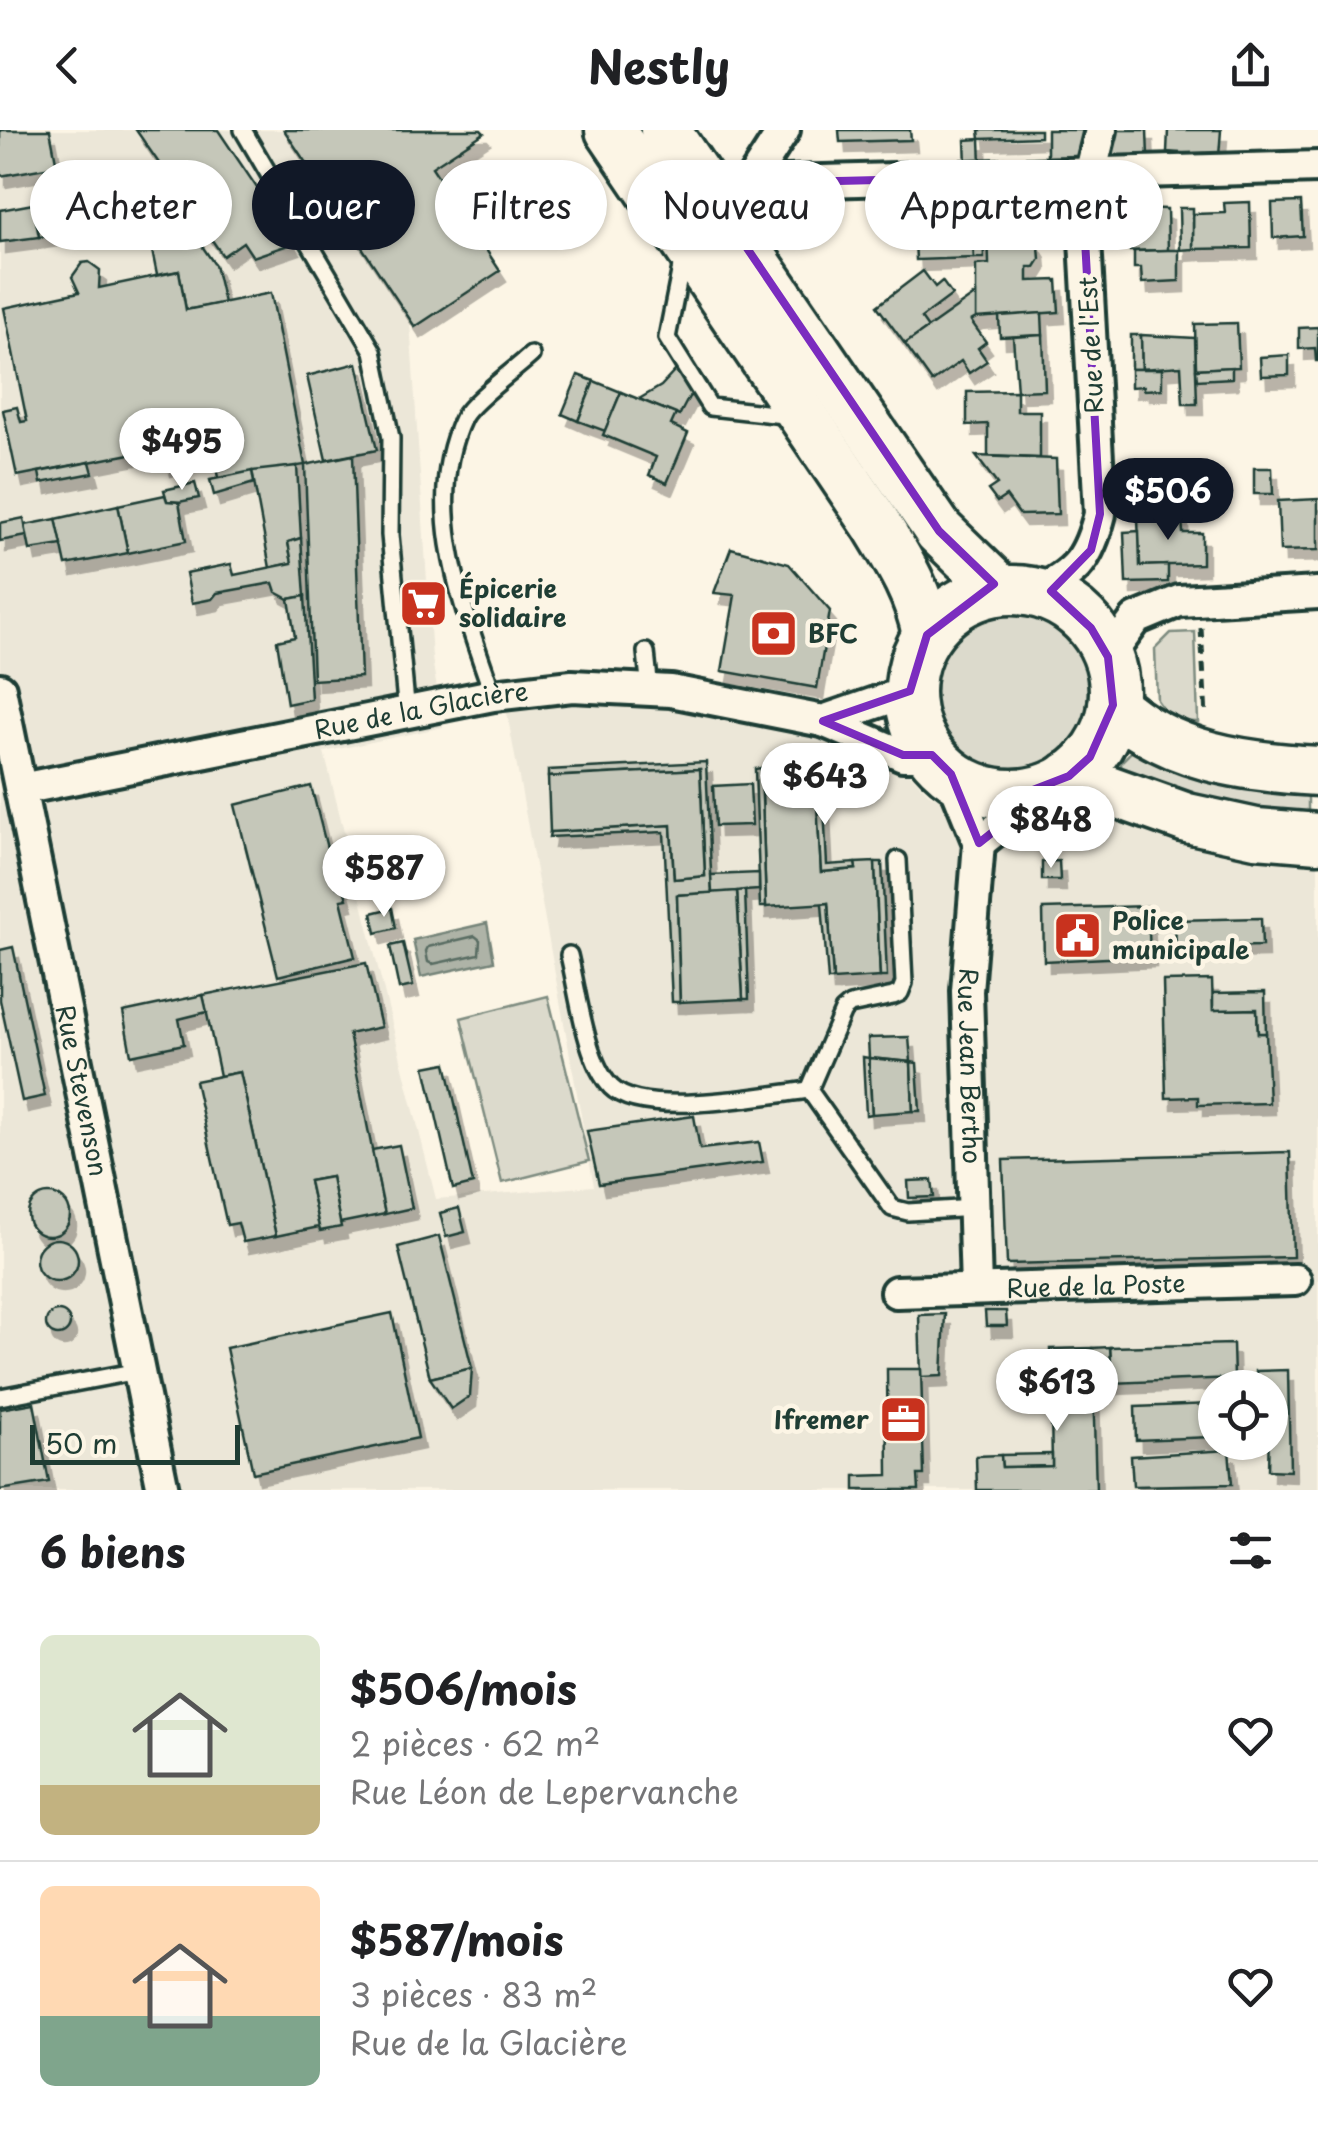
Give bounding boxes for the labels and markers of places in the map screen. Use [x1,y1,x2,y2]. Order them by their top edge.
pin: $495 [123,408,241,493]
pin: $506 [1109,458,1227,543]
place label: Épicerie solidaire [459,569,567,636]
supermarket icon: Épicerie solidaire [398,577,450,629]
bank icon: BFC [747,608,799,660]
place label: BFC [808,614,858,652]
pin: $643 [766,743,884,828]
pin: $848 [992,786,1110,871]
pin: $587 [325,835,443,920]
place label: Police municipale [1112,901,1249,968]
public building icon: Police municipale [1051,909,1103,961]
pin: $613 [998,1349,1116,1434]
office icon: Ifremer [878,1394,930,1446]
place label: Ifremer [774,1400,869,1438]

